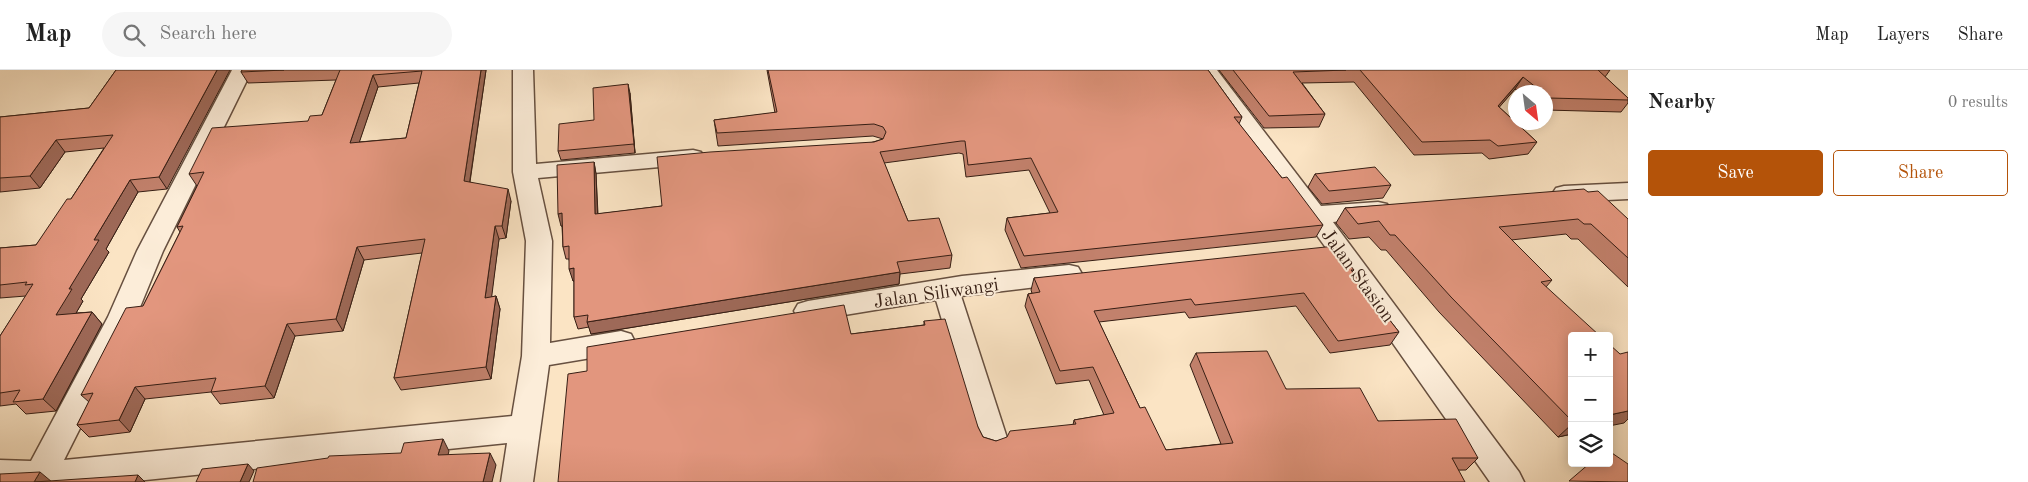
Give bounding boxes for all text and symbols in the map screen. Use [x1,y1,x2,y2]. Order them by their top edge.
search box [102,12,452,57]
icon: search [120,21,148,49]
text: Map [25,23,72,47]
text: Search here [160,25,257,44]
text: Map [1815,26,1849,44]
text: Layers [1877,26,1929,44]
text: Share [1957,26,2003,44]
north arrow [1508,85,1553,130]
text: Nearby [1648,92,1716,113]
text: 0 results [1948,95,2008,111]
button: Save [1648,150,1823,196]
button: Share [1833,150,2008,196]
street label: Jalan Stasion [1317,226,1397,327]
street label: Jalan Siliwangi [873,276,1000,313]
map controls [1568,332,1613,467]
button: + [1568,332,1613,377]
button: − [1568,377,1613,422]
button: layers [1568,422,1613,467]

